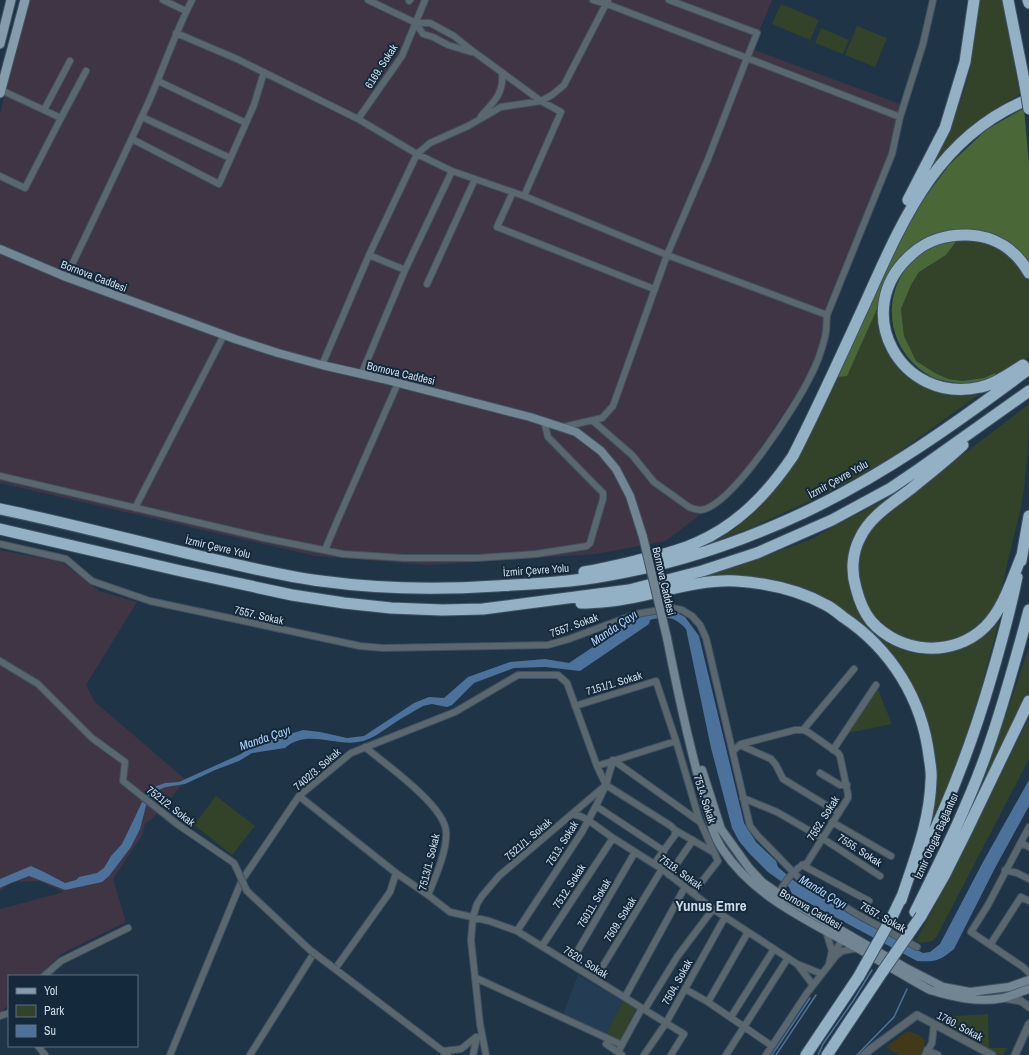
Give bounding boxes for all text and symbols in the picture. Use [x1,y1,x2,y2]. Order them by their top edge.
street label: 6169. Sokak [361,41,401,91]
street label: Bornova Caddesi [59,257,129,295]
street label: Bornova Caddesi [365,358,437,388]
street label: İzmir Çevre Yolu [806,457,870,501]
street label: İzmir Çevre Yolu [184,533,252,561]
street label: Bornova Caddesi [649,545,679,617]
street label: İzmir Çevre Yolu [502,561,570,579]
street label: 7557. Sokak [233,603,285,628]
water label: Manda Çayı [588,606,641,649]
street label: 7557. Sokak [548,610,600,640]
street label: 7151/1. Sokak [584,668,644,698]
water label: Manda Çayı [237,722,293,754]
street label: 7402/3. Sokak [291,744,344,793]
street label: 7514. Sokak [691,773,720,825]
street label: 7521/2. Sokak [144,783,198,830]
street label: İzmir Otogar Bağlantısı [911,791,961,881]
street label: 7552. Sokak [804,793,842,843]
street label: 7521/1. Sokak [502,814,555,863]
street label: 7513. Sokak [543,818,581,868]
street label: 7555. Sokak [835,830,885,870]
street label: 7513/1. Sokak [415,832,443,892]
street label: 7518. Sokak [657,852,706,893]
street label: 7512. Sokak [549,861,589,911]
water label: Manda Çayı [796,871,850,913]
street label: 75011. Sokak [574,876,614,930]
street label: Bornova Caddesi [777,886,845,932]
street label: 7509. Sokak [601,894,639,944]
district label: Yunus Emre [675,895,747,916]
street label: 7557. Sokak [858,899,909,936]
street label: 7520. Sokak [561,943,611,981]
street label: 7504. Sokak [659,956,696,1007]
legend [8,975,138,1047]
text: Yol [44,983,57,999]
text: Park [44,1003,64,1019]
street label: 1760. Sokak [935,1008,986,1044]
text: Su [44,1023,56,1039]

